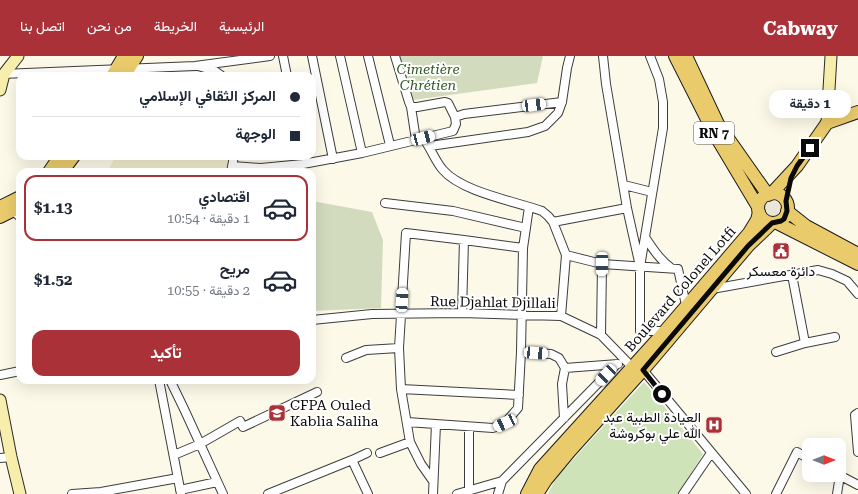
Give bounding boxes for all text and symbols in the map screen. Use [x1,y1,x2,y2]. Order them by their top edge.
text: Cabway [763,17,838,40]
text: اتصل بنا [20,18,65,34]
text: من نحن [87,18,132,34]
text: الخريطة [154,18,197,34]
text: الرئيسية [219,18,264,34]
park label: Cimetière Chrétien [397,61,459,93]
text: المركز الثقافي الإسلامي [139,87,276,105]
callout: 1 دقيقة [769,90,851,118]
text: 1 دقيقة [789,96,831,111]
car [521,98,547,112]
road number: RN 7 [694,122,734,144]
text: الوجهة [235,125,276,143]
car [410,129,436,147]
route end [801,139,819,157]
text: اقتصادي [198,188,250,206]
icon: car [262,190,298,226]
text: $1.13 [34,199,72,217]
text: 1 دقيقة · 10:54 [167,211,250,226]
street label: Boulevard Colonel Lotfi [621,223,739,355]
public building icon: دائرة معسكر [771,241,791,261]
car [596,252,608,276]
text: مريح [220,260,250,278]
icon: car [262,262,298,298]
place label: دائرة معسكر [746,263,816,280]
text: $1.52 [34,271,72,289]
text: 2 دقيقة · 10:55 [167,283,250,298]
car [395,288,409,312]
street label: Rue Djahlat Djillali [430,293,557,311]
button: تأكيد [32,330,300,376]
car [524,346,548,360]
car [593,362,619,388]
route start [653,385,671,403]
place label: CFPA Ouled Kablia Saliha [290,397,379,429]
school or university icon: CFPA Ouled Kablia Saliha [267,403,287,423]
place label: العيادة الطبية عبد الله علي بوكروشة [603,409,701,445]
car [492,412,518,434]
hospital icon: العيادة الطبية عبد الله علي بوكروشة [704,415,724,435]
north arrow [802,438,846,482]
map controls [802,438,846,482]

